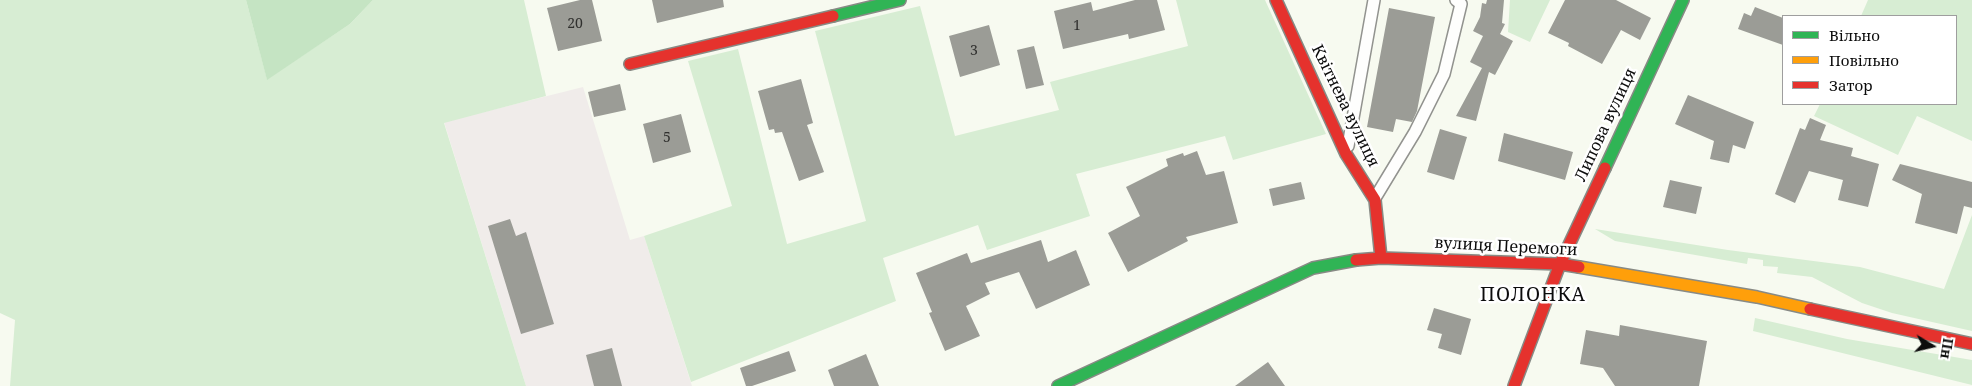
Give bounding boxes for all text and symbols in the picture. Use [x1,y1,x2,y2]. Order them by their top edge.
legend [1782,15,1957,105]
house number: 20 [567,16,583,32]
house number: 1 [1073,18,1081,34]
text: Вільно [1829,25,1880,45]
street label: Квітнева вулиця [1307,42,1383,170]
house number: 3 [970,43,978,59]
text: Повільно [1829,50,1899,70]
street label: Липова вулиця [1571,65,1641,185]
text: Затор [1829,75,1873,95]
house number: 5 [663,130,671,146]
street label: вулиця Перемоги [1434,234,1578,260]
district label: ПОЛОНКА [1479,285,1587,307]
north arrow [1907,321,1957,371]
text: Пн [1936,337,1958,360]

